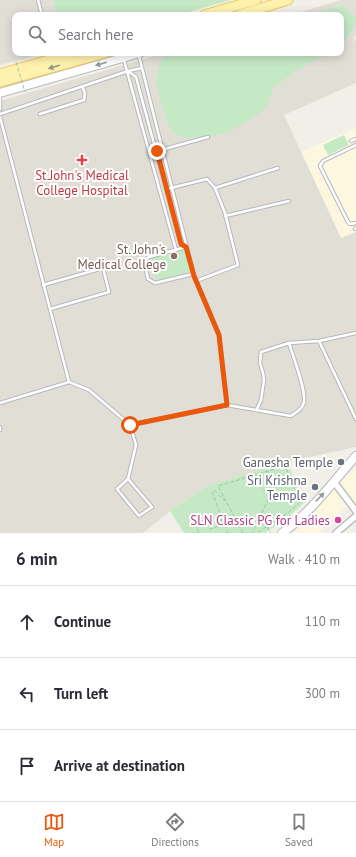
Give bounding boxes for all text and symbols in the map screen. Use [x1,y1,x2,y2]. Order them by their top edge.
search box [12,12,344,56]
icon: search [26,23,48,45]
text: Search here [58,25,134,44]
one-way arrow [95,61,107,67]
one-way arrow [48,64,60,70]
route end [148,142,166,160]
marker: St.John's Medical College Hospital [76,154,88,166]
place label: St.John's Medical College Hospital [35,167,129,199]
place label: St. John's Medical College [77,241,166,273]
marker: St. John's Medical College [169,251,179,261]
route start [121,416,139,434]
place label: Ganesha Temple [243,454,333,471]
marker: Ganesha Temple [336,457,346,467]
place label: Sri Krishna Temple [247,472,307,504]
marker: Sri Krishna Temple [310,482,320,492]
one-way arrow [316,492,325,502]
place label: SLN Classic PG for Ladies [190,512,330,529]
marker: SLN Classic PG for Ladies [333,515,343,525]
text: 6 min [16,548,57,570]
text: Walk · 410 m [268,551,340,568]
icon: ahead [16,611,38,633]
text: Continue [54,612,111,631]
text: 110 m [305,613,340,630]
icon: left [16,683,38,705]
text: Turn left [54,684,108,703]
text: 300 m [305,685,340,702]
icon: arrive [16,755,38,777]
text: Arrive at destination [54,756,185,775]
tab: Map [43,811,65,849]
tab: Directions [151,811,199,849]
tab: Saved [285,811,313,849]

